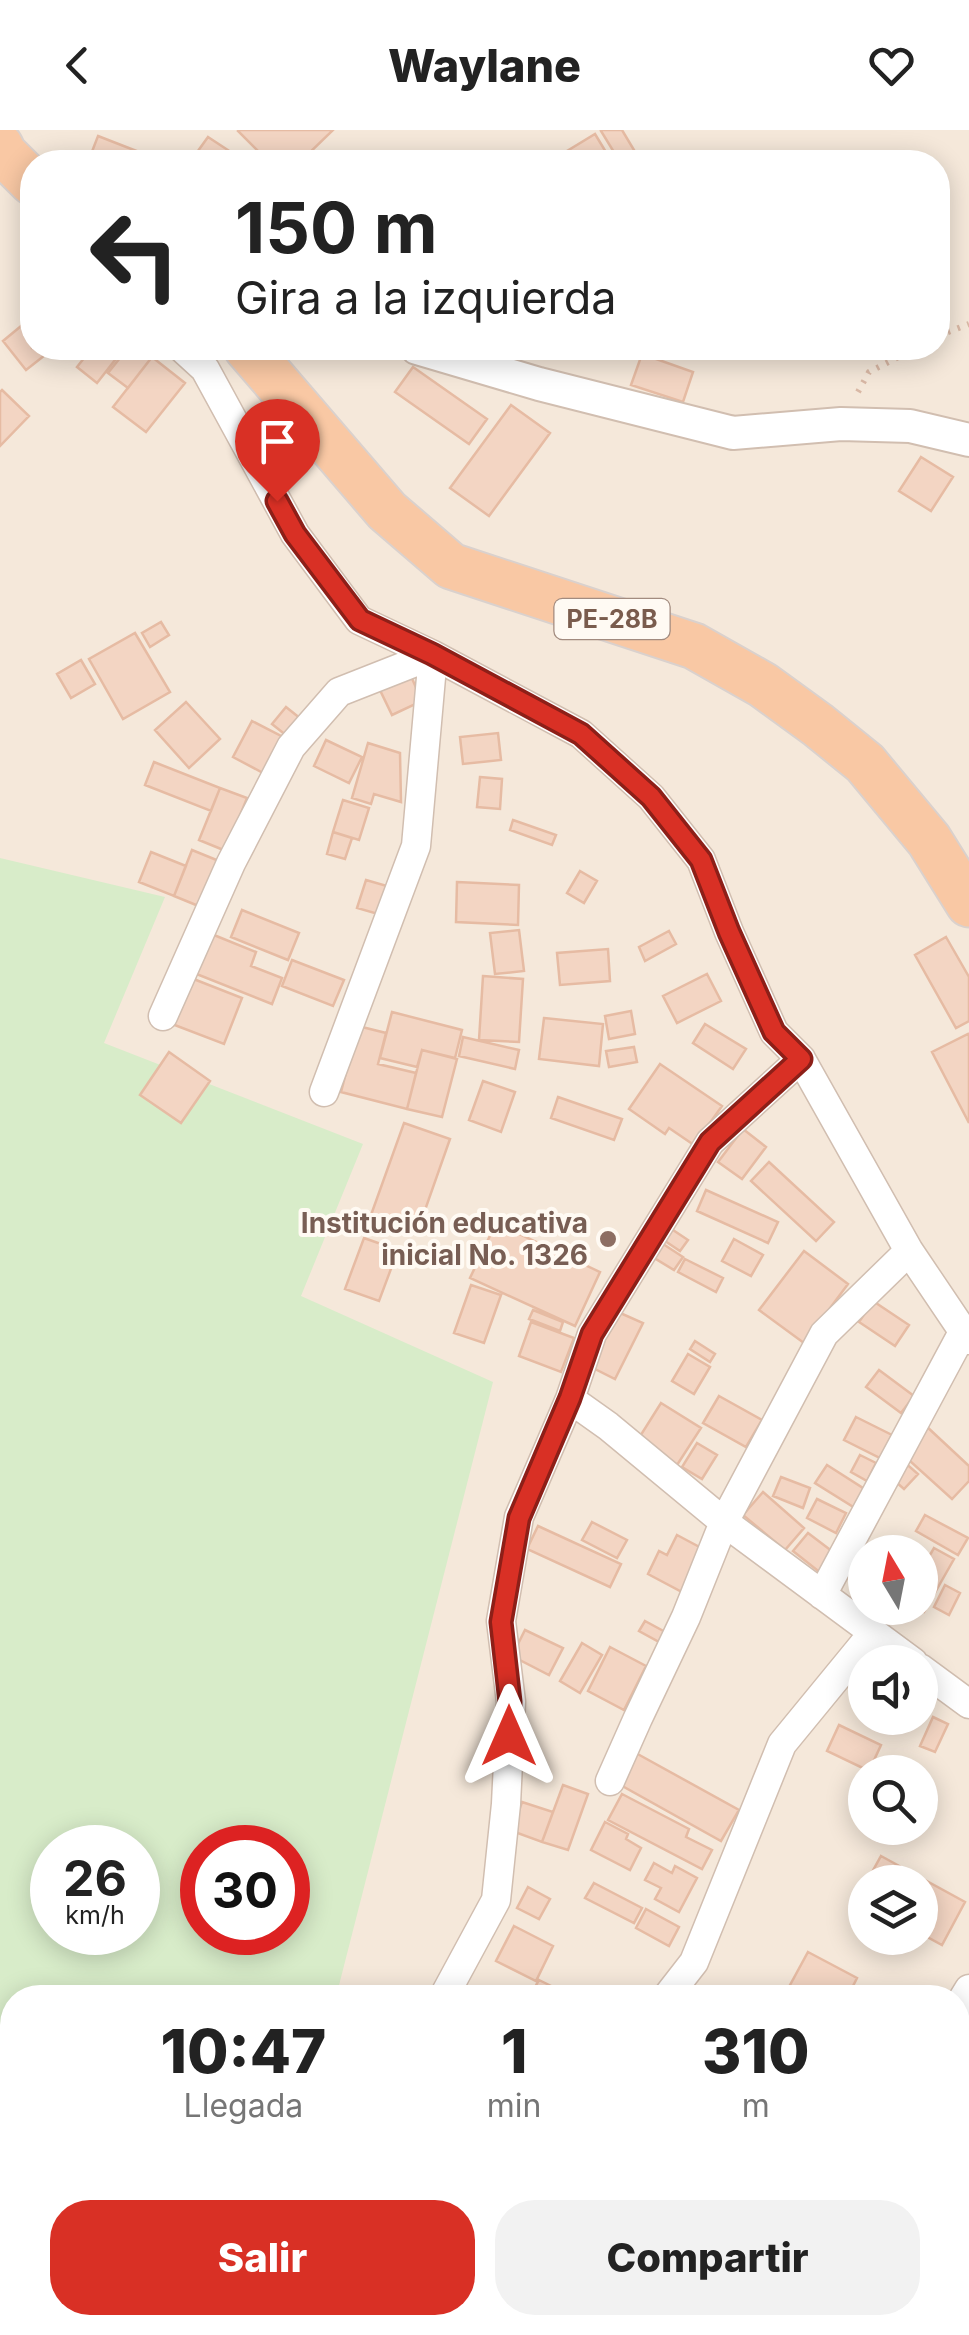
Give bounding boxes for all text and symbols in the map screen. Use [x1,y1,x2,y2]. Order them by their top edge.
icon: back [50,38,105,93]
text: Waylane [388,38,581,93]
icon: heart [864,38,919,93]
text: 150 m [235,185,438,270]
icon: left [70,190,200,320]
text: Gira a la izquierda [235,270,617,325]
pin [235,399,320,502]
icon: arrive [250,414,305,469]
road number: PE-28B [554,599,670,639]
place label: Institución educativa inicial No. 1326 [301,1206,588,1272]
marker: Institución educativa inicial No. 1326 [597,1228,619,1250]
north arrow [848,1535,938,1625]
map controls [848,1535,938,1955]
button: sound [848,1645,938,1735]
position arrow [457,1684,561,1788]
button: search [848,1755,938,1845]
speed limit sign: 30 [180,1825,310,1955]
text: 26 [63,1848,127,1908]
button: layers [848,1865,938,1955]
text: km/h [65,1900,125,1930]
text: 10:47 [161,2015,326,2087]
text: 1 [501,2015,527,2087]
text: 310 [702,2015,809,2087]
text: Llegada [184,2086,303,2125]
text: min [487,2086,541,2125]
text: m [742,2086,770,2125]
button: Salir [50,2200,475,2315]
button: Compartir [495,2200,920,2315]

